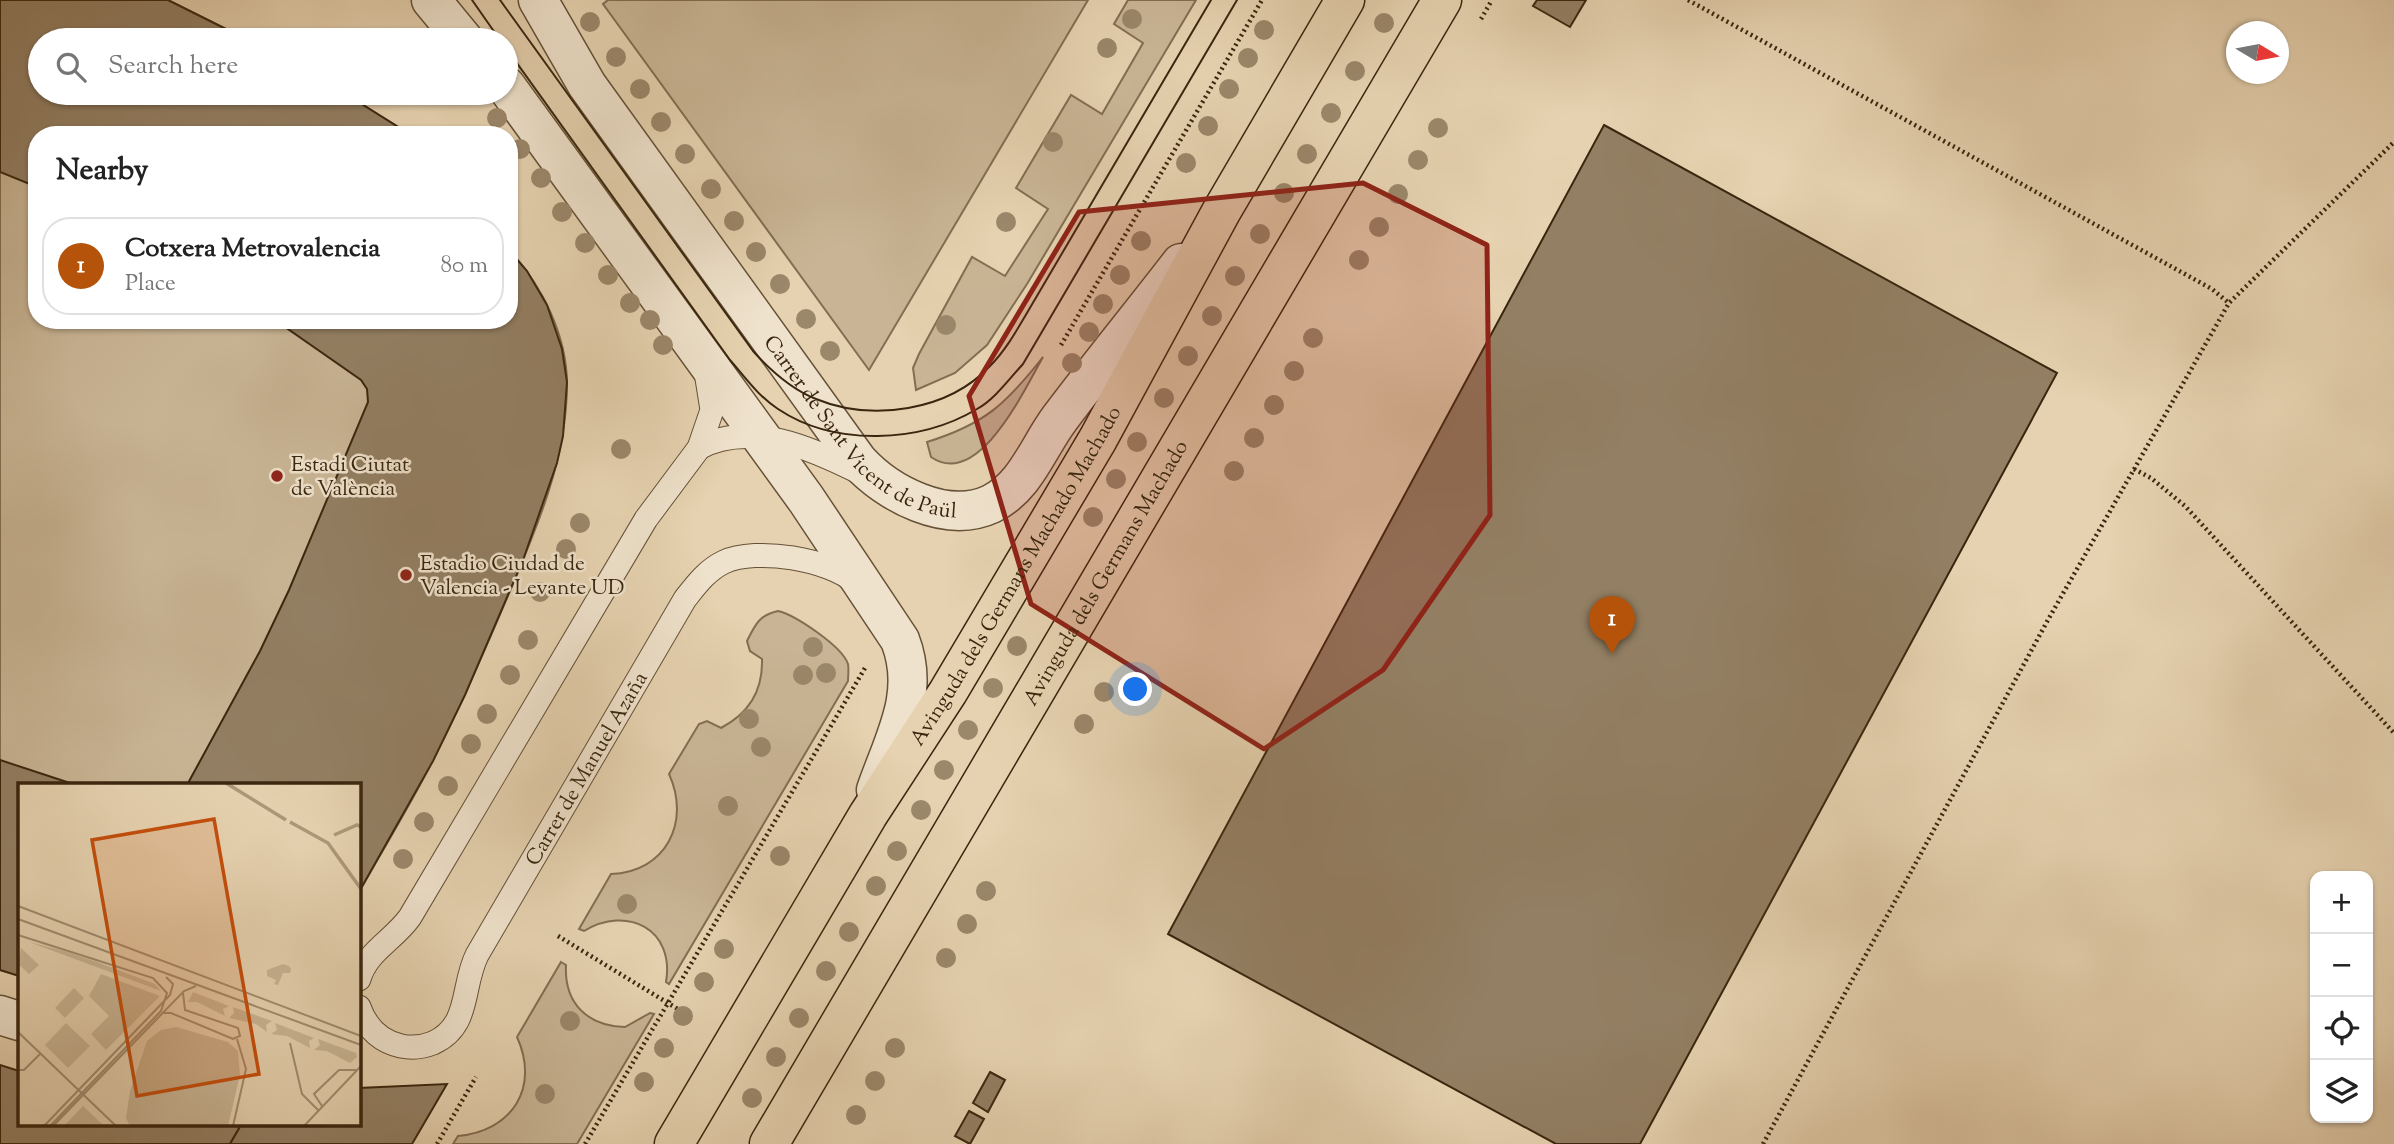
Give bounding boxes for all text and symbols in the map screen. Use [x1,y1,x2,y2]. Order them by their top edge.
north arrow [2226,21,2289,84]
search box [28,28,518,105]
icon: search [52,48,90,86]
text: Search here [108,48,238,85]
text: Nearby [56,150,148,193]
text: Cotxera Metrovalencia [125,231,380,268]
text: 1 [77,250,85,283]
text: 80 m [440,250,488,283]
text: Place [125,268,176,301]
street label: Carrer de Sant Vicent de Paül [755,330,958,528]
street label: Avinguda dels Germans Machado Machado [904,401,1130,753]
street label: Avinguda dels Germans Machado [1017,435,1197,712]
place label: Estadi Ciutat de València [291,451,409,505]
marker: Estadi Ciutat de València [269,468,285,484]
place label: Estadio Ciudad de Valencia - Levante UD [420,550,624,604]
marker: Estadio Ciudad de Valencia - Levante UD [398,567,414,583]
pin: 1 [1589,596,1635,654]
street label: Carrer de Manuel Azaña [519,667,656,872]
your location [1118,672,1152,706]
inset map [18,783,360,1126]
map controls [2310,871,2373,1123]
button: + [2310,871,2373,934]
button: − [2310,934,2373,997]
button: locate [2310,997,2373,1060]
button: layers [2310,1060,2373,1123]

